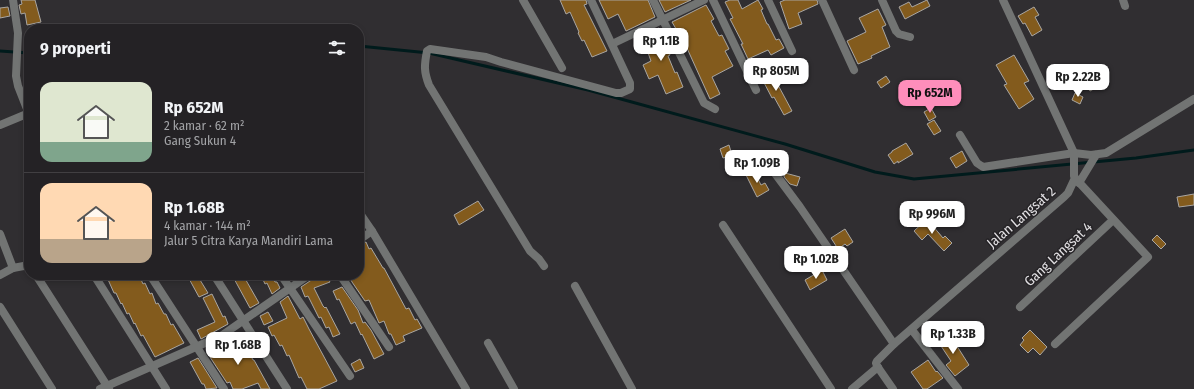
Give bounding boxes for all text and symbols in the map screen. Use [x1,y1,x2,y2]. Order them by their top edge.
pin: Rp 1.1B [624,28,698,62]
text: Rp 1.1B [642,33,680,48]
icon: filters [326,37,348,59]
text: 9 properti [40,38,111,59]
pin: Rp 805M [739,58,813,92]
text: Rp 805M [753,63,799,78]
pin: Rp 2.22B [1037,64,1119,98]
text: Rp 2.22B [1055,69,1101,84]
pin: Rp 652M [893,80,967,114]
text: Rp 652M [907,85,953,100]
text: Rp 652M [164,97,223,118]
icon: home [72,98,120,146]
text: 2 kamar · 62 m² [164,118,245,133]
text: Gang Sukun 4 [164,133,236,148]
pin: Rp 1.09B [716,150,798,184]
text: Rp 1.09B [734,155,780,170]
street label: Jalan Langsat 2 [984,183,1059,252]
text: Rp 1.68B [164,197,225,218]
icon: home [72,199,120,247]
pin: Rp 996M [895,201,969,235]
text: Rp 996M [909,206,955,221]
text: 4 kamar · 144 m² [164,218,251,233]
street label: Gang Langsat 4 [1021,219,1096,290]
text: Jalur 5 Citra Karya Mandiri Lama [164,233,333,248]
pin: Rp 1.02B [775,246,857,280]
text: Rp 1.02B [793,251,839,266]
pin: Rp 1.33B [912,321,994,355]
text: Rp 1.33B [930,326,976,341]
pin: Rp 1.68B [197,332,279,366]
text: Rp 1.68B [215,337,261,352]

